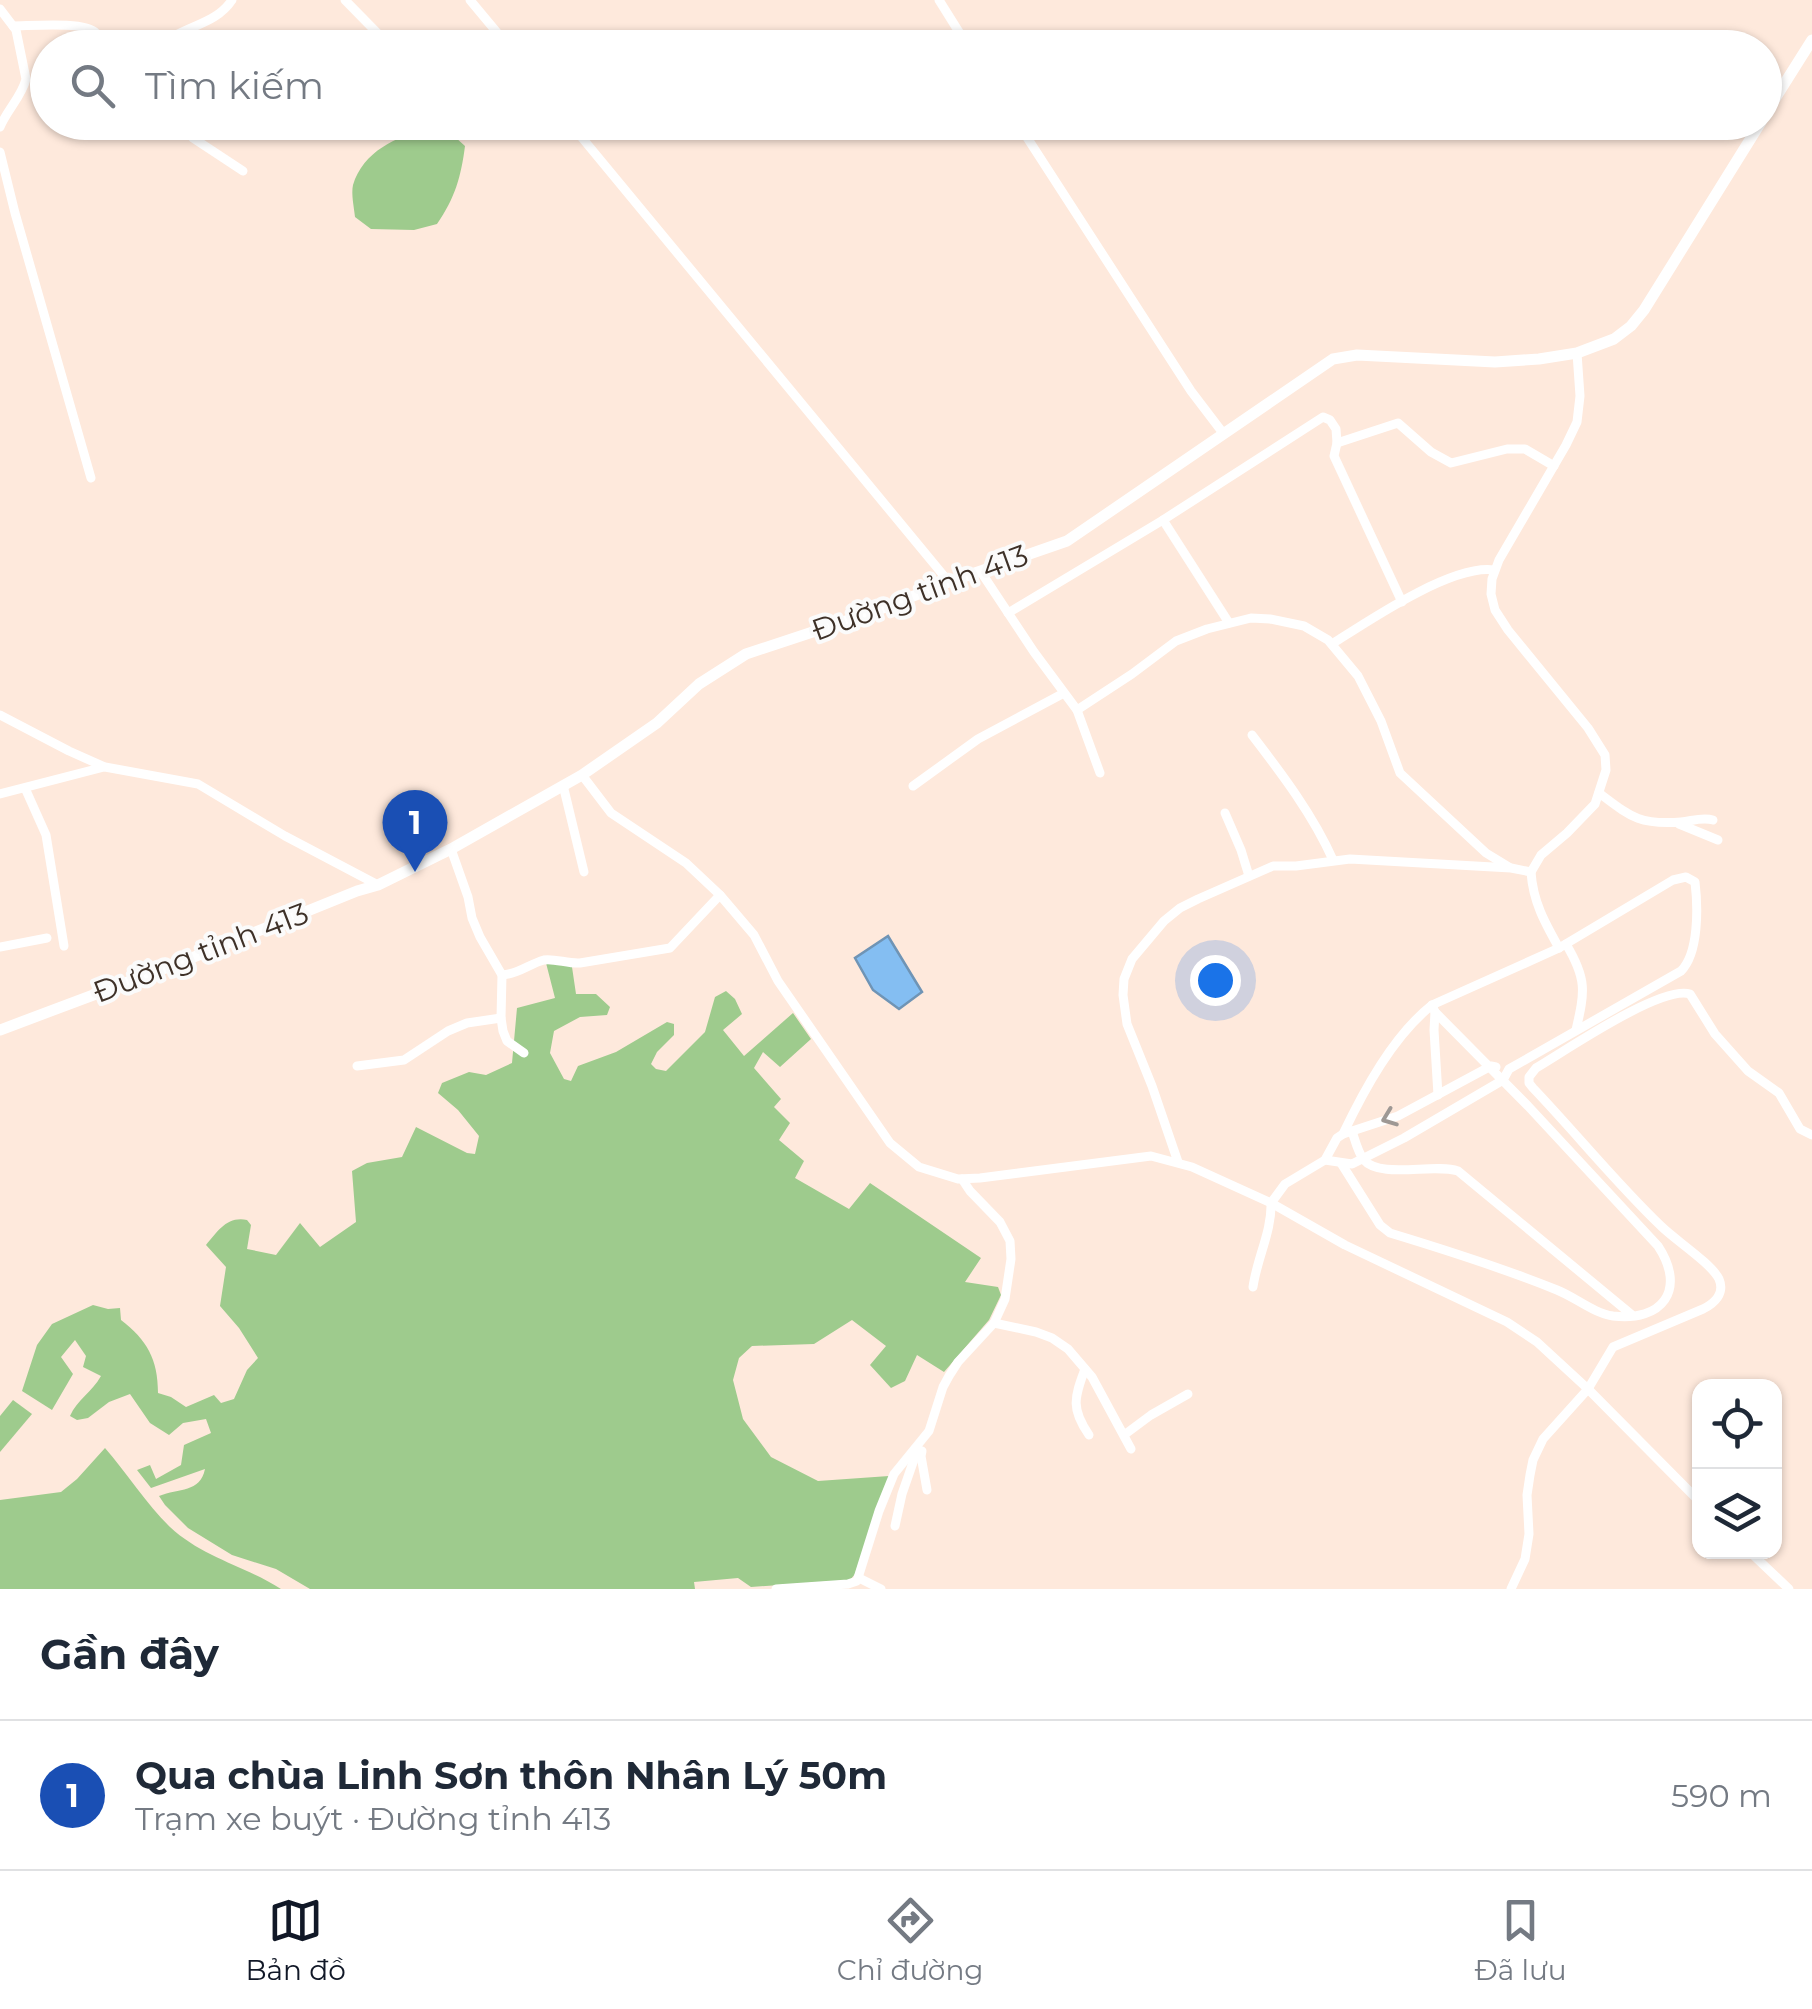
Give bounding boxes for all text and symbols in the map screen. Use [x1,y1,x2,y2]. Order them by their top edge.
search box [30,30,1782,140]
icon: search [65,58,120,113]
text: Tìm kiếm [145,62,324,109]
street label: Đường tỉnh 413 [807,536,1033,649]
pin: 1 [382,790,448,872]
street label: Đường tỉnh 413 [88,894,314,1011]
your location [1190,955,1241,1006]
one-way arrow [1381,1107,1399,1127]
map controls [1692,1379,1782,1559]
button: locate [1692,1379,1782,1469]
button: layers [1692,1469,1782,1559]
text: Gần đây [40,1628,219,1680]
text: Qua chùa Linh Sơn thôn Nhân Lý 50m [135,1752,887,1799]
text: 1 [66,1776,79,1815]
text: 590 m [1671,1776,1772,1815]
text: Trạm xe buýt · Đường tỉnh 413 [135,1799,611,1838]
tab: Bản đồ [245,1893,346,1987]
tab: Chỉ đường [837,1893,984,1987]
tab: Đã lưu [1474,1893,1567,1987]

